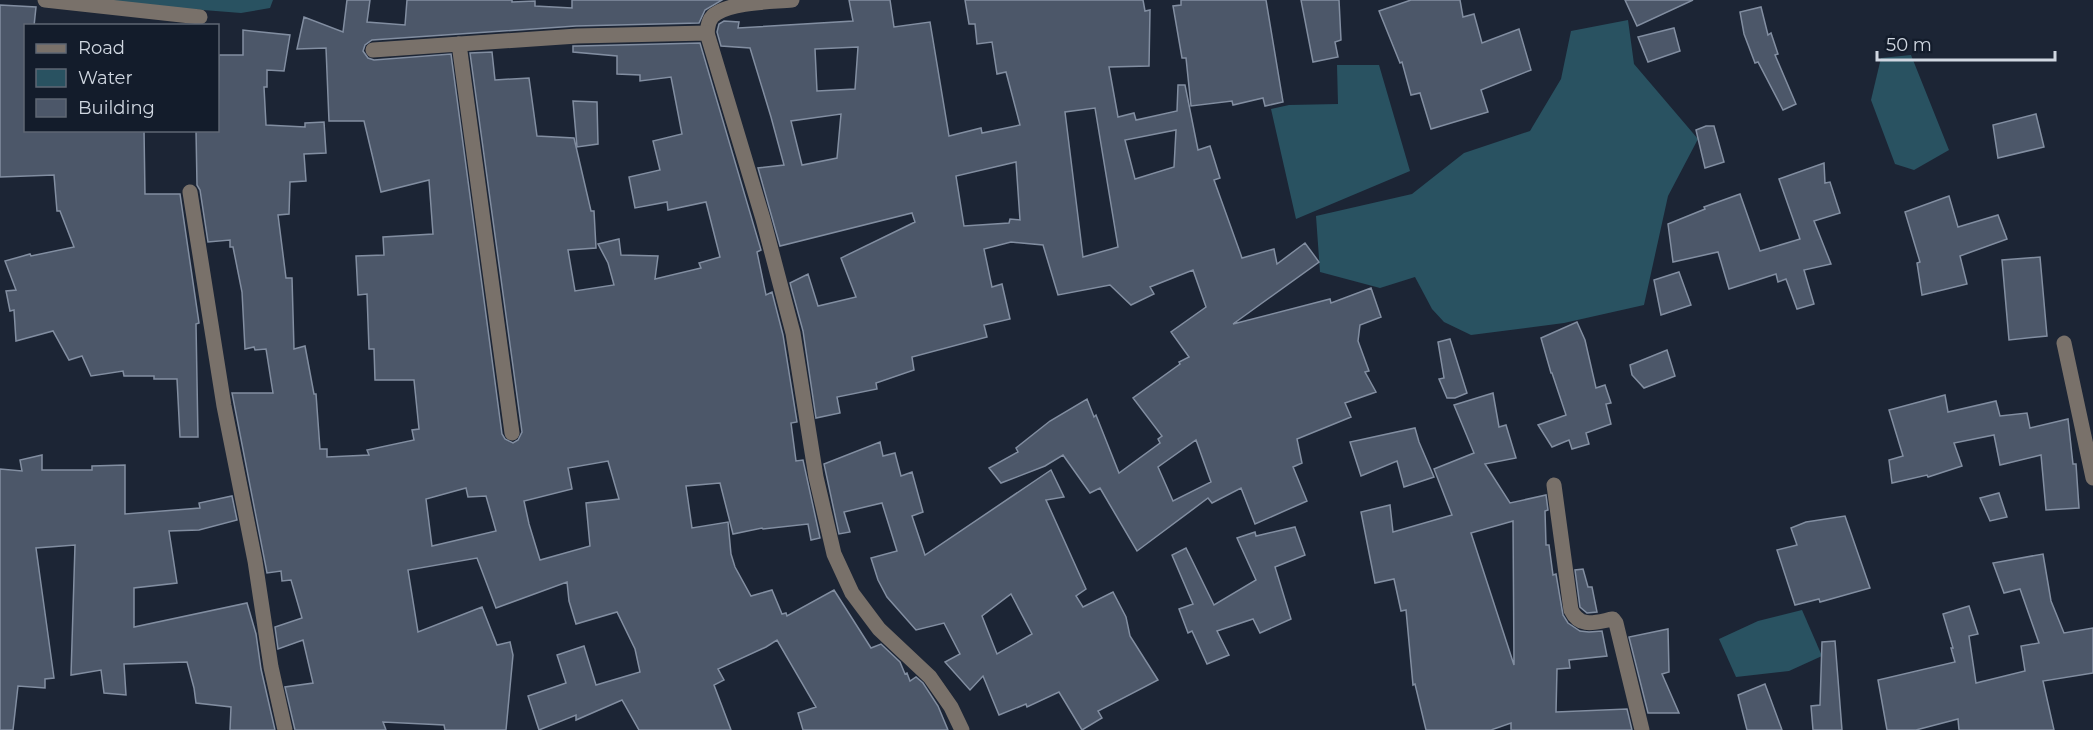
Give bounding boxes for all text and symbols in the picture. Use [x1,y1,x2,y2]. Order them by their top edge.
legend [24,24,219,132]
scale bar [1877,24,2056,62]
text: 50 m [1886,34,1932,56]
text: Road [78,37,125,59]
text: Water [78,67,133,89]
text: Building [78,97,155,119]

